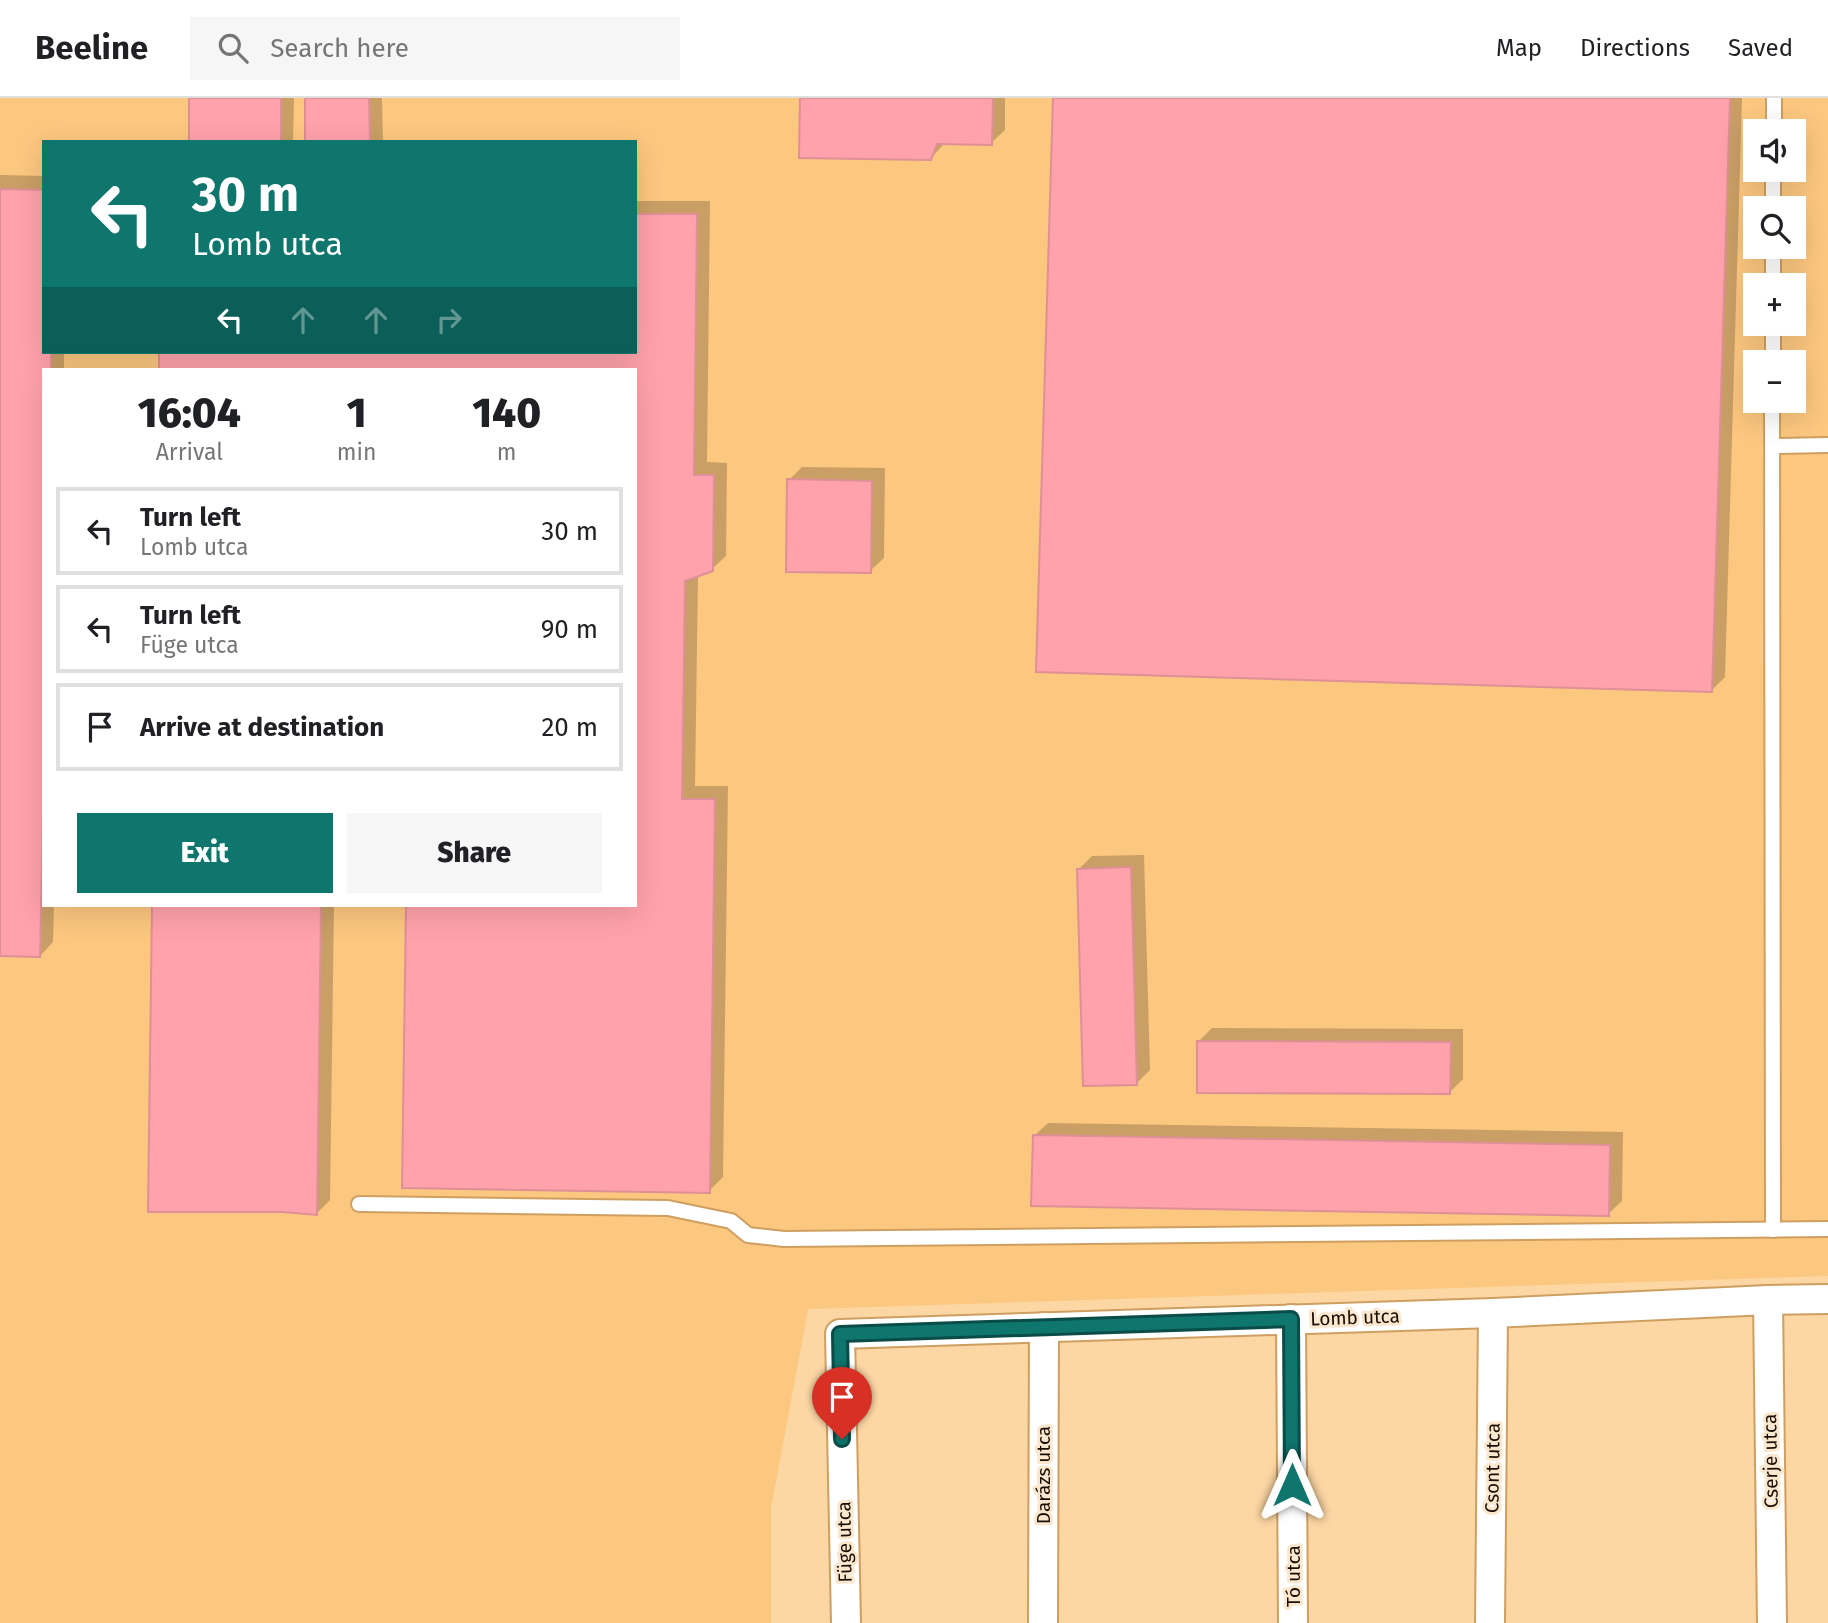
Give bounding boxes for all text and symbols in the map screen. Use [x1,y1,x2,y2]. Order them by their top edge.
search box [190,17,680,80]
text: Beeline [35,28,148,68]
icon: search [214,29,252,67]
text: Search here [270,33,409,64]
text: Map [1496,34,1542,62]
text: Directions [1580,34,1690,62]
text: Saved [1728,34,1793,62]
map controls [1743,119,1806,413]
button: sound [1743,119,1806,182]
text: 30 m [192,165,299,224]
icon: left [77,168,168,259]
button: search [1743,196,1806,259]
text: Lomb utca [192,225,343,263]
button: + [1743,273,1806,336]
icon: left [211,301,249,339]
icon: ahead [284,301,322,339]
icon: ahead [357,301,395,339]
icon: right [430,301,468,339]
button: − [1743,350,1806,413]
text: 16:04 [138,388,241,438]
text: 1 [347,388,367,438]
text: 140 [472,388,541,438]
text: Arrival [156,438,223,466]
text: min [337,438,376,466]
text: m [497,438,517,466]
text: Turn left [140,502,241,533]
icon: left [81,512,119,550]
text: 30 m [541,516,598,547]
text: Lomb utca [140,533,248,561]
text: Turn left [140,600,241,631]
icon: left [81,610,119,648]
text: 90 m [541,614,598,645]
text: Füge utca [140,631,239,659]
icon: arrive [81,708,119,746]
text: Arrive at destination [140,712,384,743]
text: 20 m [541,712,598,743]
button: Exit [77,813,333,893]
button: Share [347,813,602,893]
street label: Lomb utca [1310,1304,1400,1331]
pin [812,1367,872,1439]
icon: arrive [823,1378,861,1416]
street label: Cserje utca [1758,1414,1783,1508]
street label: Csont utca [1480,1423,1505,1513]
street label: Darázs utca [1032,1426,1055,1524]
position arrow [1255,1448,1329,1522]
street label: Füge utca [832,1501,857,1583]
street label: Tó utca [1282,1545,1305,1607]

